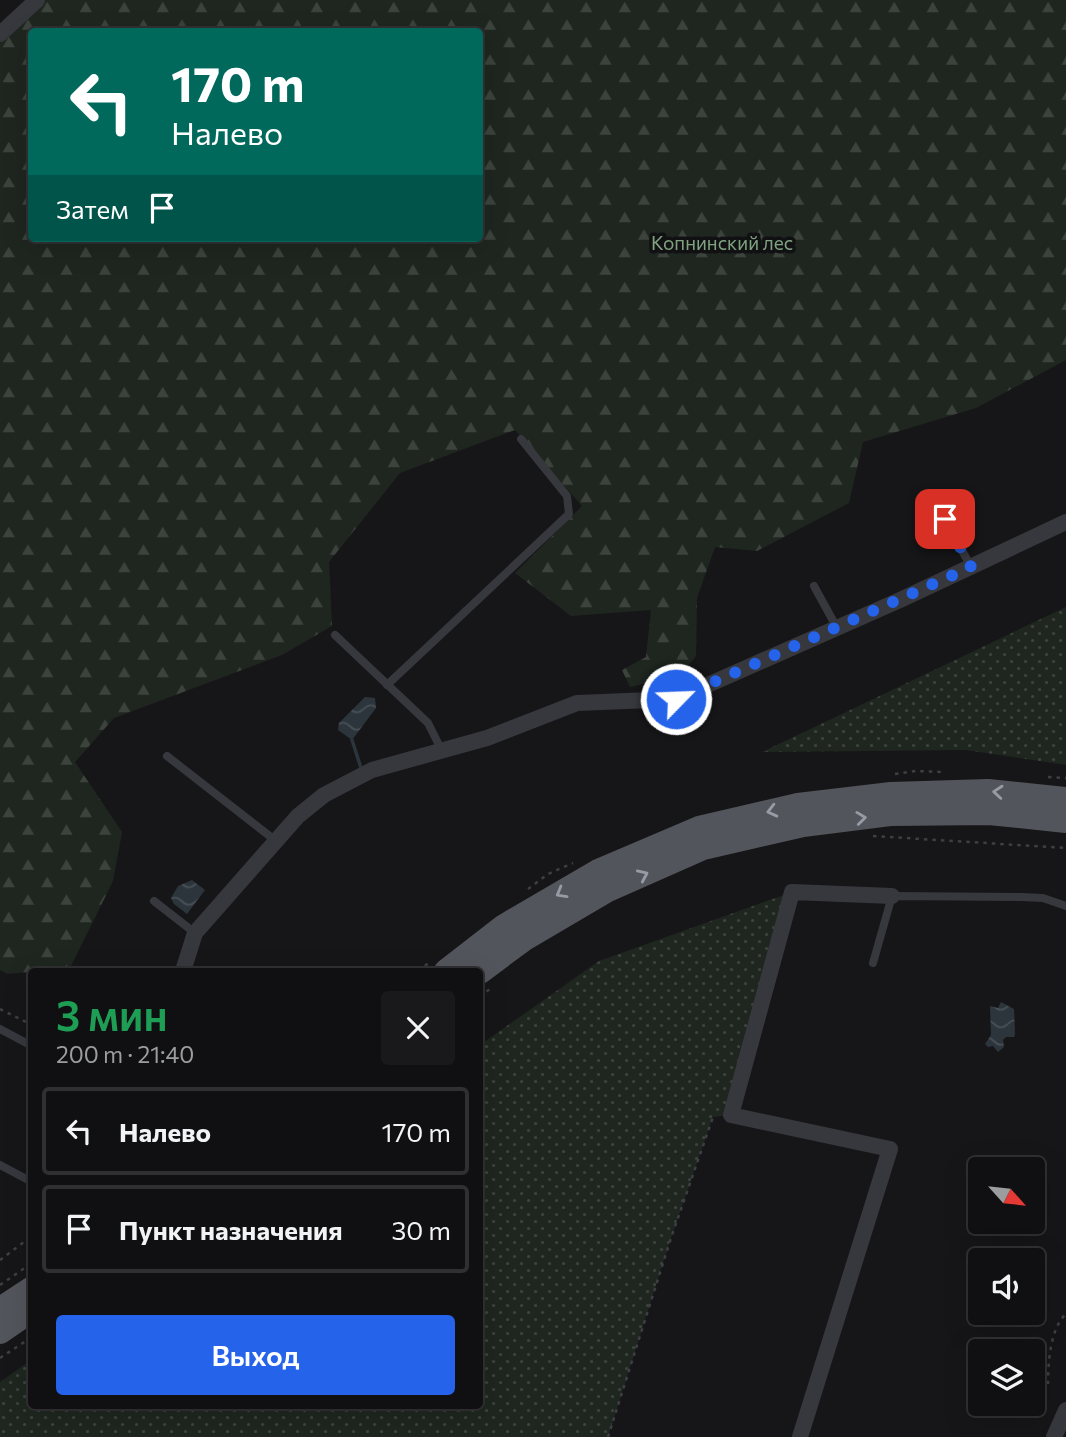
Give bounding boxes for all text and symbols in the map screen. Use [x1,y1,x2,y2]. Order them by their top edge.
text: 170 m [171,52,304,112]
icon: left [56,56,147,147]
text: Налево [171,112,283,152]
icon: arrive [143,189,181,227]
text: Затем [56,193,129,224]
park label: Копнинский лес [651,231,793,254]
pin [915,489,975,549]
icon: arrive [926,500,964,538]
position arrow [639,662,713,736]
one-way arrow [992,785,1003,800]
one-way arrow [766,803,778,817]
one-way arrow [856,810,867,825]
one-way arrow [636,869,648,883]
one-way arrow [556,884,569,897]
text: 3 мин [56,988,168,1040]
button: close [381,991,455,1065]
text: 200 m · 21:40 [56,1040,194,1068]
icon: left [60,1112,98,1150]
text: Налево [119,1116,211,1147]
text: 170 m [382,1116,451,1147]
north arrow [968,1157,1045,1234]
map controls [968,1157,1045,1416]
icon: arrive [60,1210,98,1248]
text: Пункт назначения [119,1214,343,1245]
text: 30 m [392,1214,451,1245]
button: sound [968,1248,1045,1325]
button: Выход [56,1315,455,1395]
button: layers [968,1339,1045,1416]

